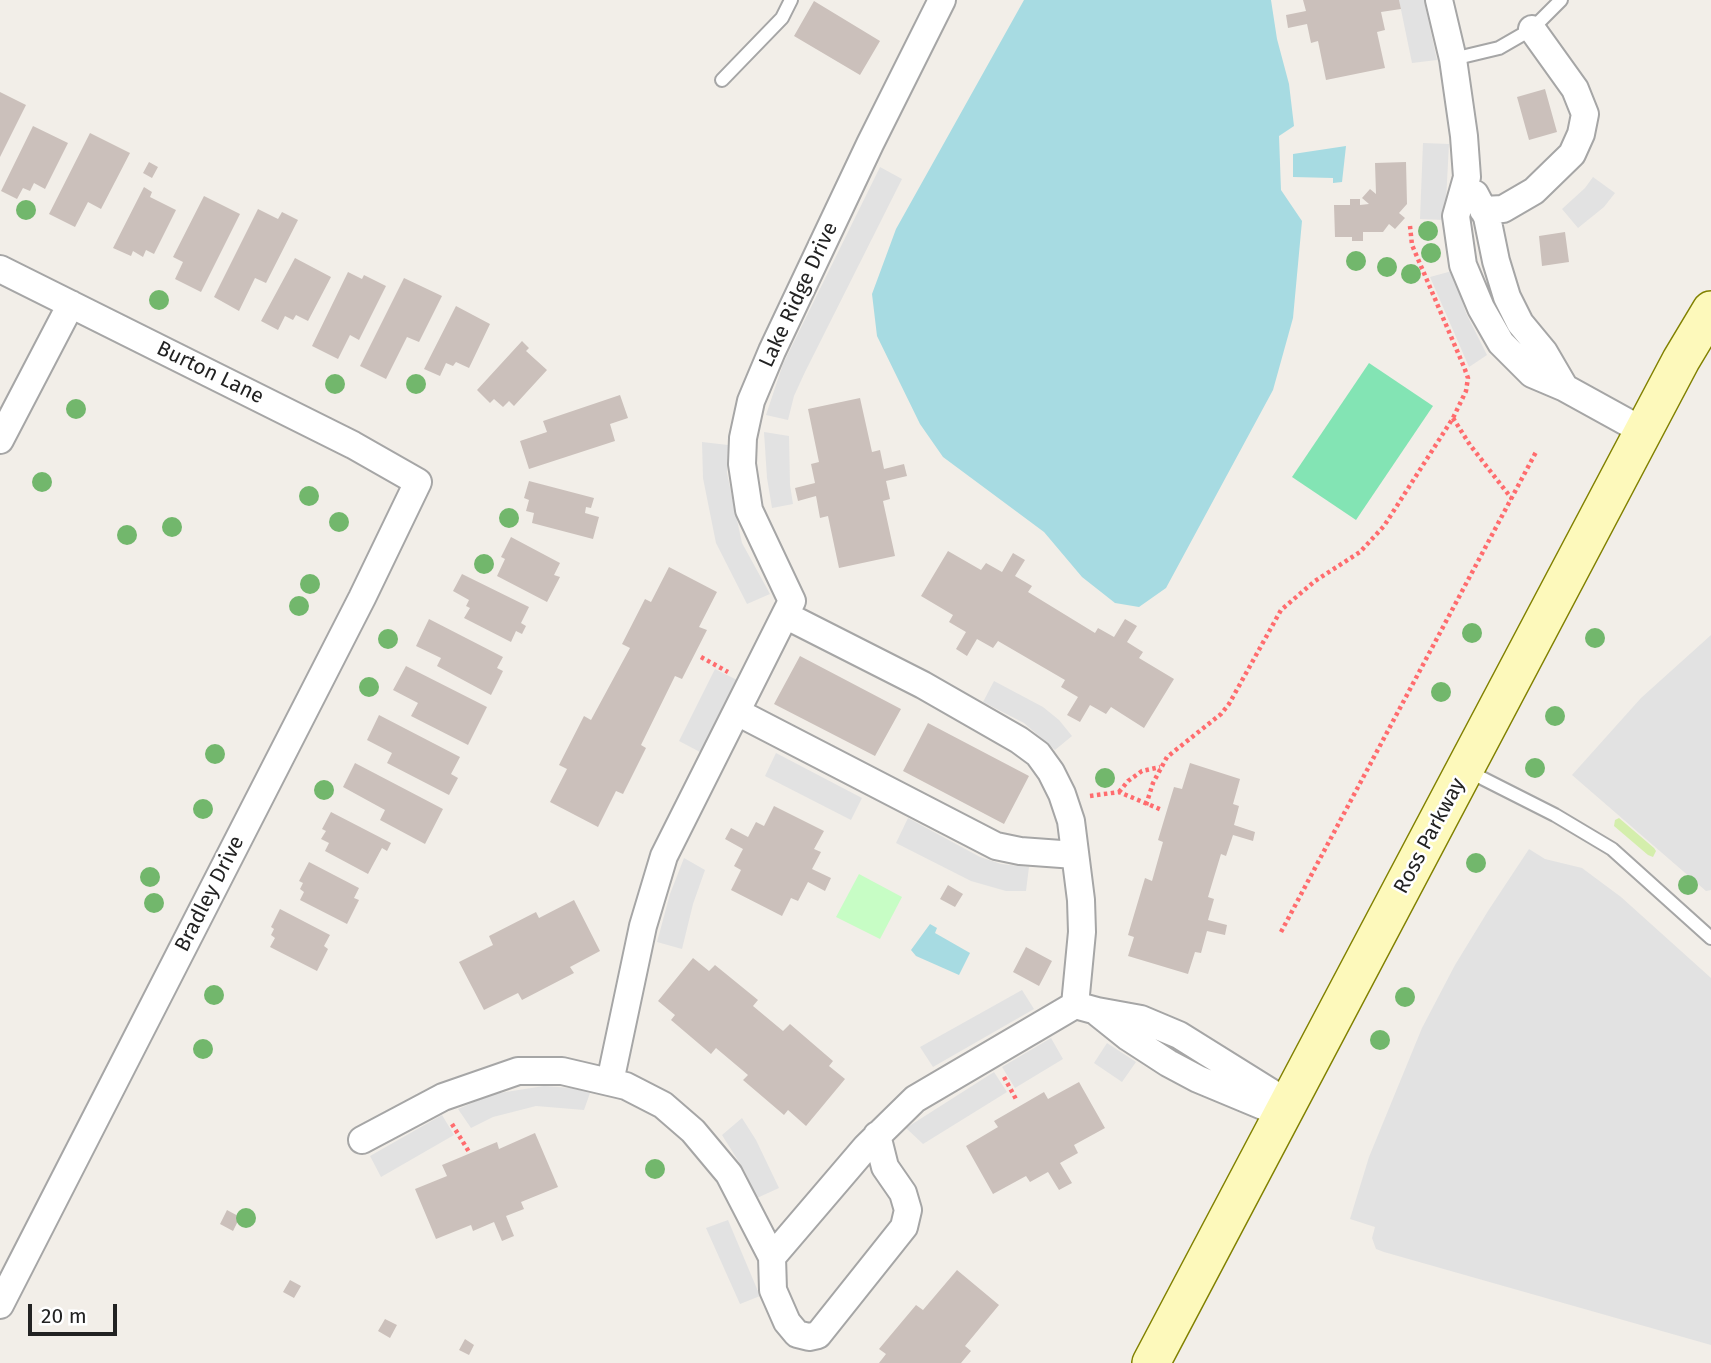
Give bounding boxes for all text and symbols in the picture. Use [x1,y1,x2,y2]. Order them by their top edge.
street label: Lake Ridge Drive [754,218,844,372]
street label: Burton Lane [152,336,268,410]
street label: Ross Parkway [1389,774,1471,898]
street label: Bradley Drive [170,832,250,956]
scale bar [32,1290,121,1334]
text: 20 m [41,1303,87,1329]

